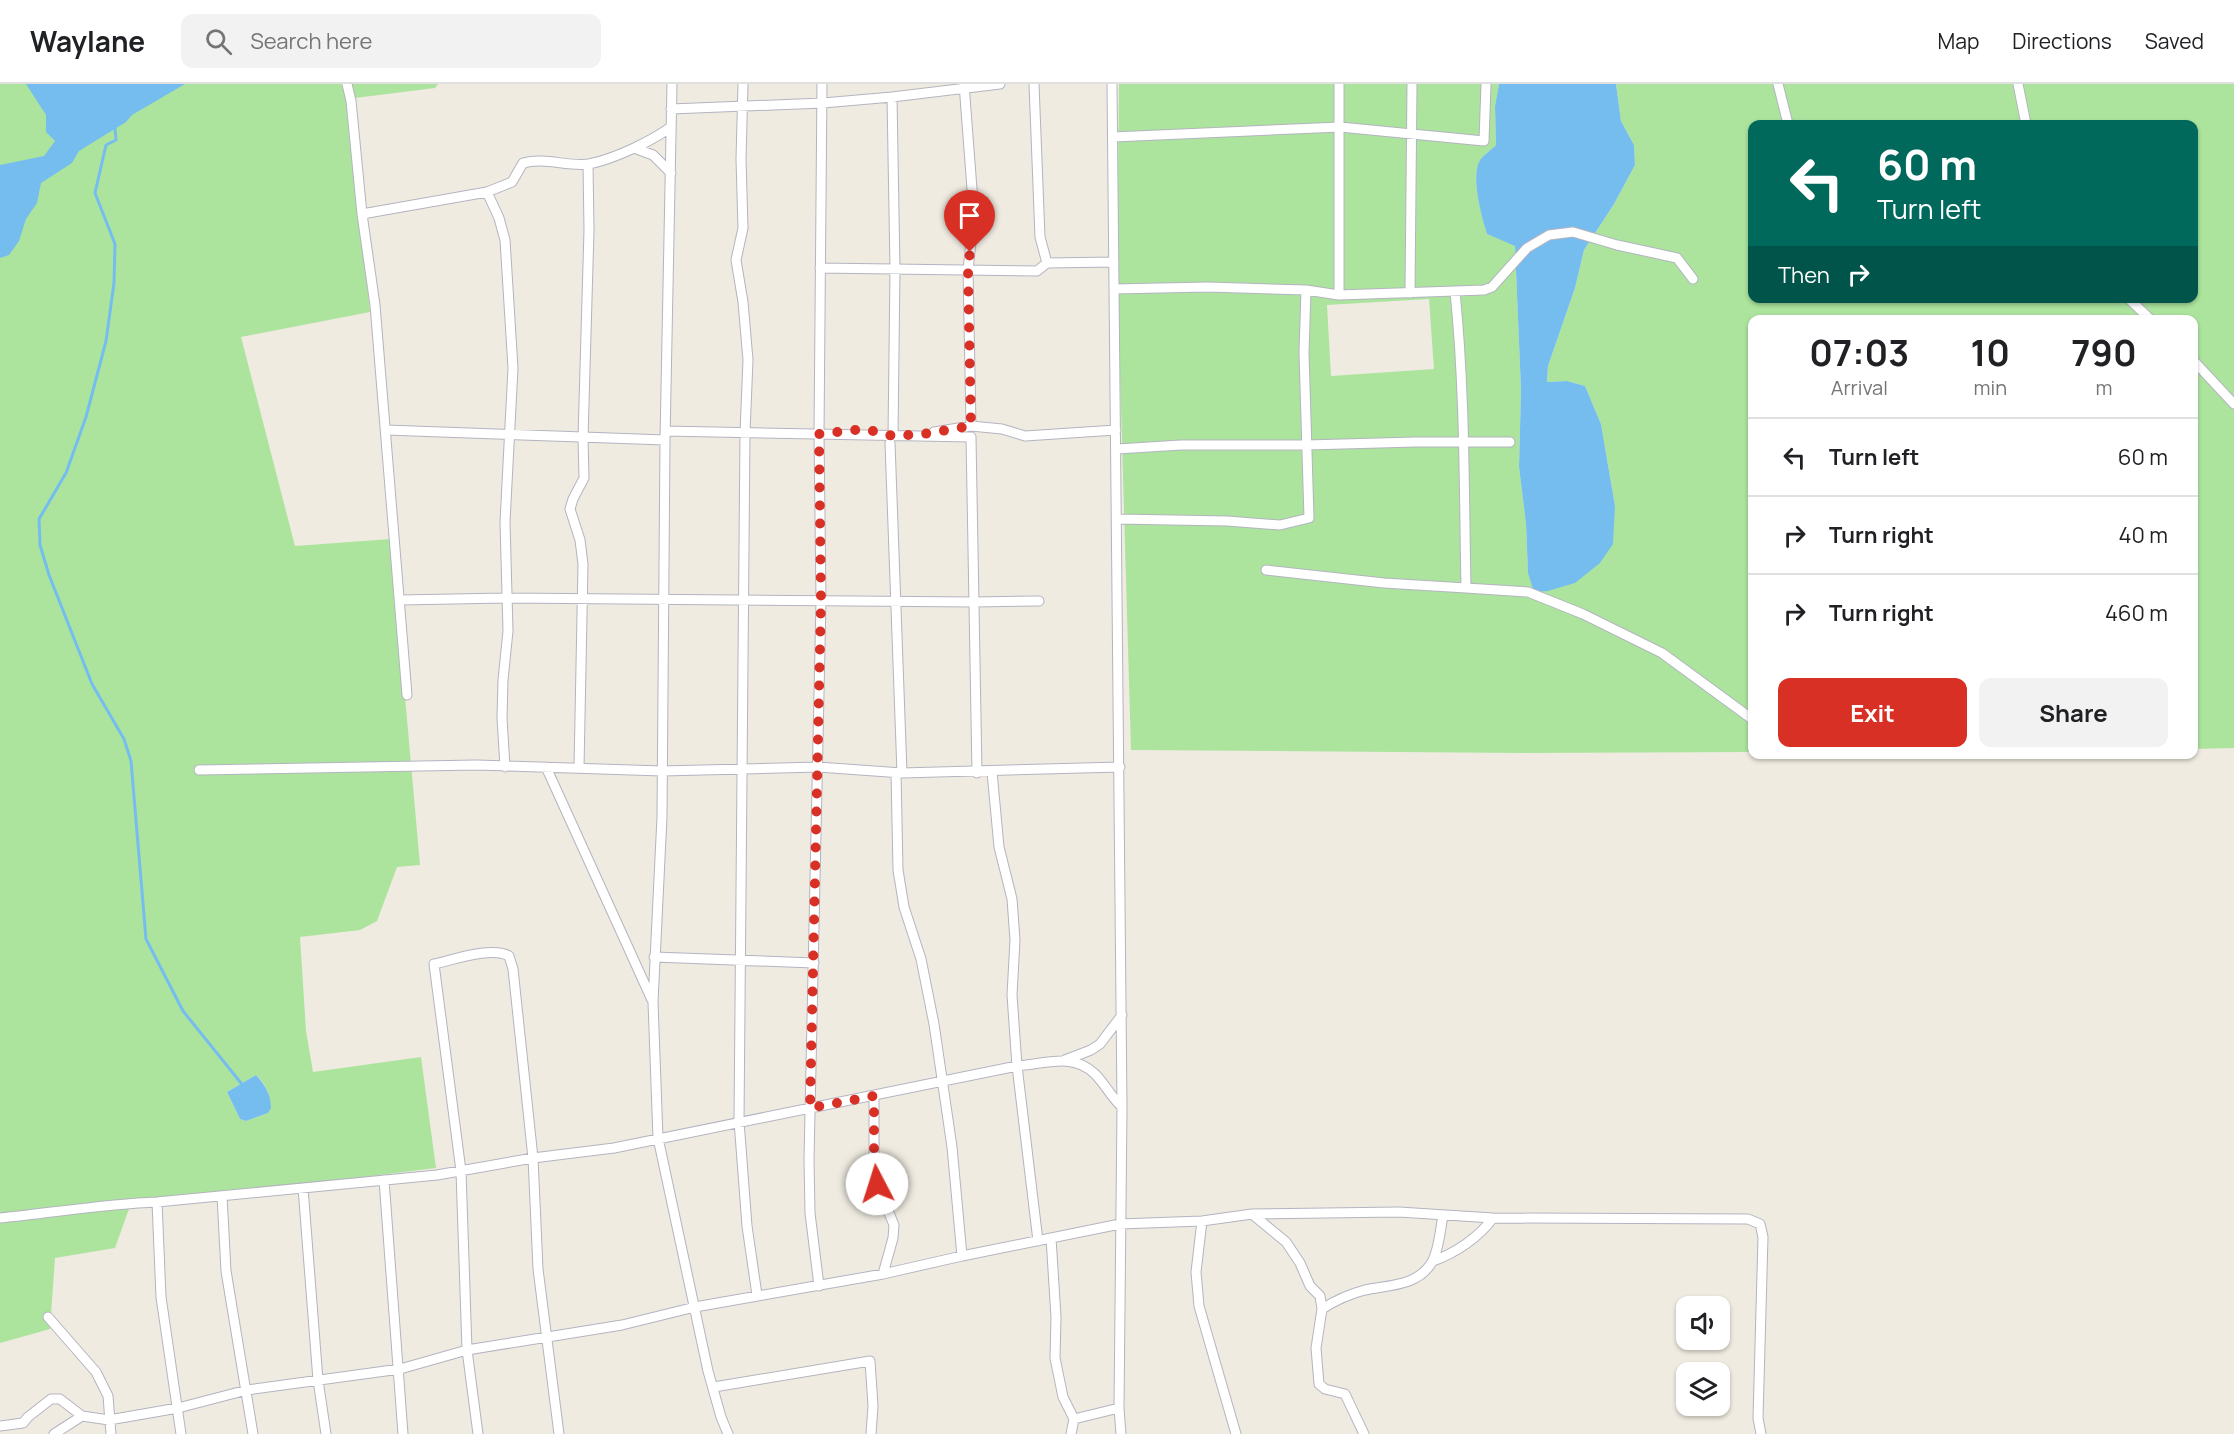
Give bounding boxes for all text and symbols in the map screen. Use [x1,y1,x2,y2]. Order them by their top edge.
search box [181,14,601,68]
text: Waylane [30,22,145,60]
icon: search [202,25,235,58]
text: Search here [250,26,372,56]
text: Map [1938,27,1979,55]
text: Directions [2012,27,2112,55]
text: Saved [2145,27,2204,55]
text: 60 m [1877,135,1977,193]
icon: left [1778,144,1856,222]
pin [944,190,995,252]
text: Turn left [1877,190,1981,227]
icon: arrive [953,199,986,232]
icon: right [1842,258,1875,291]
text: Then [1778,260,1830,290]
text: 07:03 [1809,328,1909,377]
text: 10 [1971,328,2010,377]
text: 790 [2071,328,2137,377]
text: Arrival [1831,374,1888,401]
text: min [1974,374,2007,401]
text: m [2096,374,2112,401]
icon: left [1778,441,1811,474]
text: Turn left [1829,442,1919,472]
text: 60 m [2118,442,2168,472]
icon: right [1778,519,1811,552]
text: Turn right [1829,520,1934,550]
text: 40 m [2119,520,2168,550]
icon: right [1778,597,1811,630]
text: Turn right [1829,598,1934,628]
text: 460 m [2105,598,2168,628]
button: Exit [1778,678,1967,747]
button: Share [1979,678,2168,747]
position arrow [845,1152,909,1216]
map controls [1676,1296,1730,1416]
button: sound [1676,1296,1730,1350]
button: layers [1676,1362,1730,1416]

